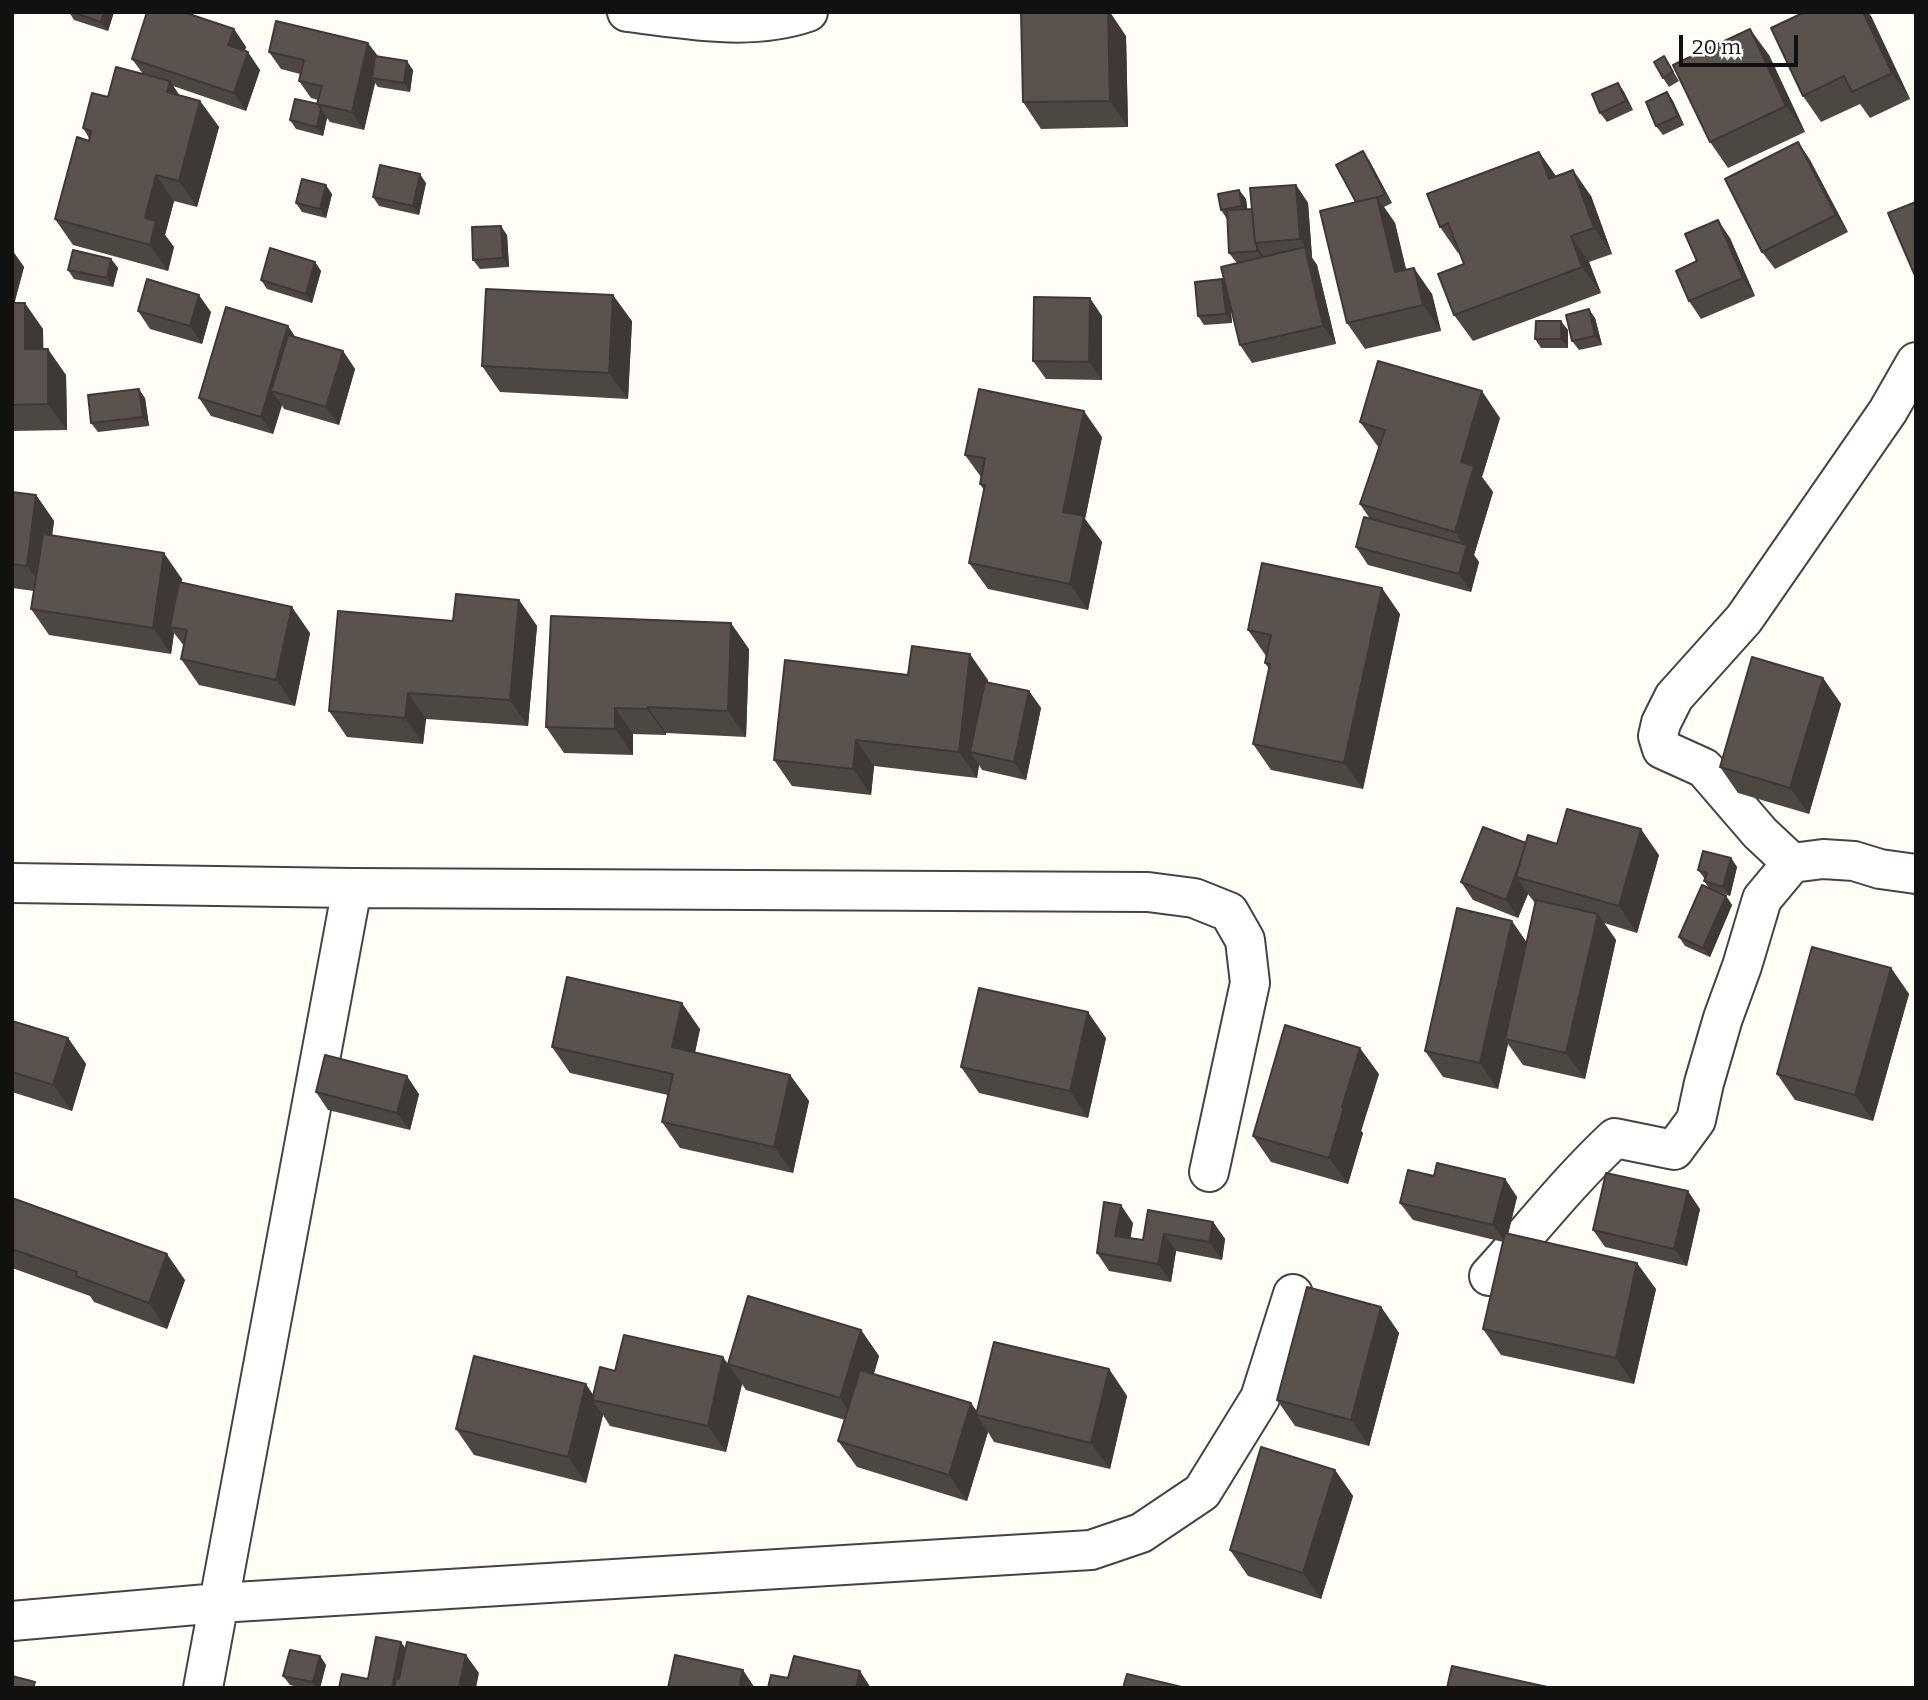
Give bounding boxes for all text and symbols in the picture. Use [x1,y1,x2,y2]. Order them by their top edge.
scale bar [1683,21,1802,65]
text: 20 m [1692,34,1741,60]

